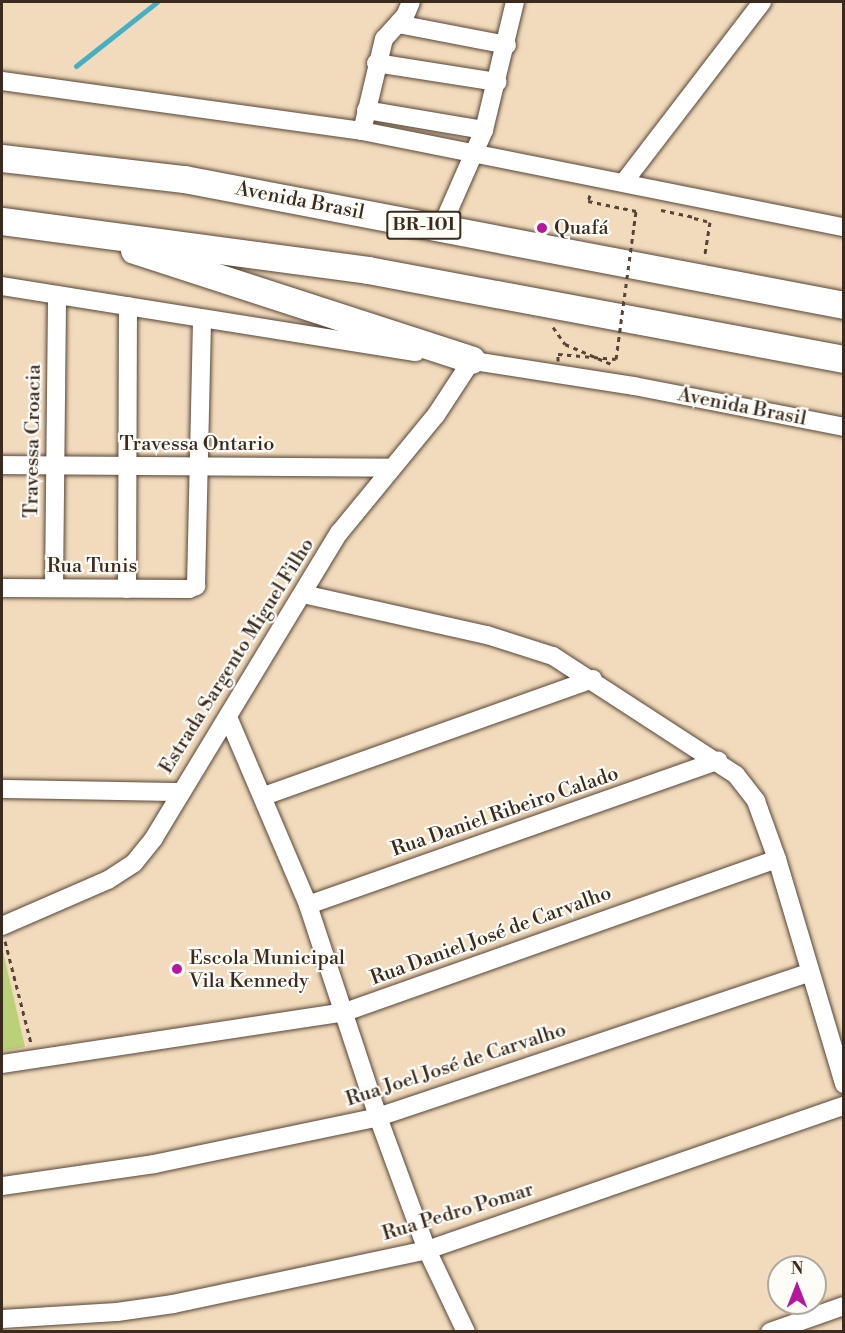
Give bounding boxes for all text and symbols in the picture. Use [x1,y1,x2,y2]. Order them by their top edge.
street label: Avenida Brasil [234,177,366,225]
road number: BR-101 [385,210,463,240]
place label: Quafá [554,216,609,240]
marker: Quafá [535,221,549,235]
street label: Travessa Croacia [20,364,46,518]
street label: Avenida Brasil [676,383,808,431]
street label: Travessa Ontario [119,432,275,456]
street label: Estrada Sargento Miguel Filho [154,534,320,778]
street label: Rua Tunis [47,554,137,578]
street label: Rua Daniel Ribeiro Calado [388,762,622,862]
street label: Rua Daniel José de Carvalho [367,881,615,991]
place label: Escola Municipal Vila Kennedy [189,946,345,993]
marker: Escola Municipal Vila Kennedy [170,962,184,976]
street label: Rua Joel José de Carvalho [343,1018,569,1112]
street label: Rua Pedro Pomar [379,1178,537,1246]
north arrow [767,1255,827,1315]
text: N [791,1259,803,1279]

